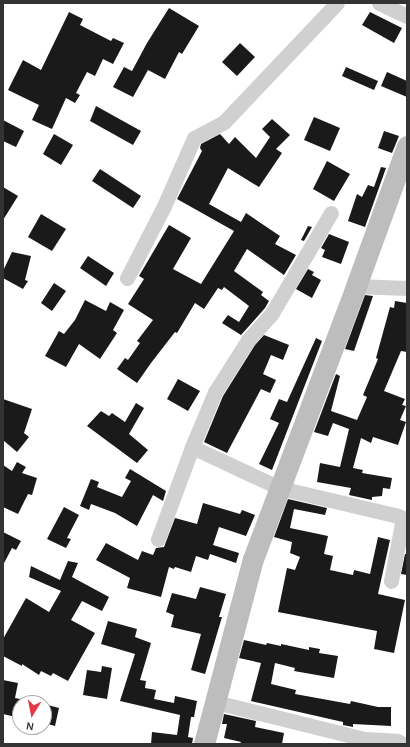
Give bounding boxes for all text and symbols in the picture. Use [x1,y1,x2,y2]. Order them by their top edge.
north arrow [12,695,52,735]
text: N [25,719,35,733]

